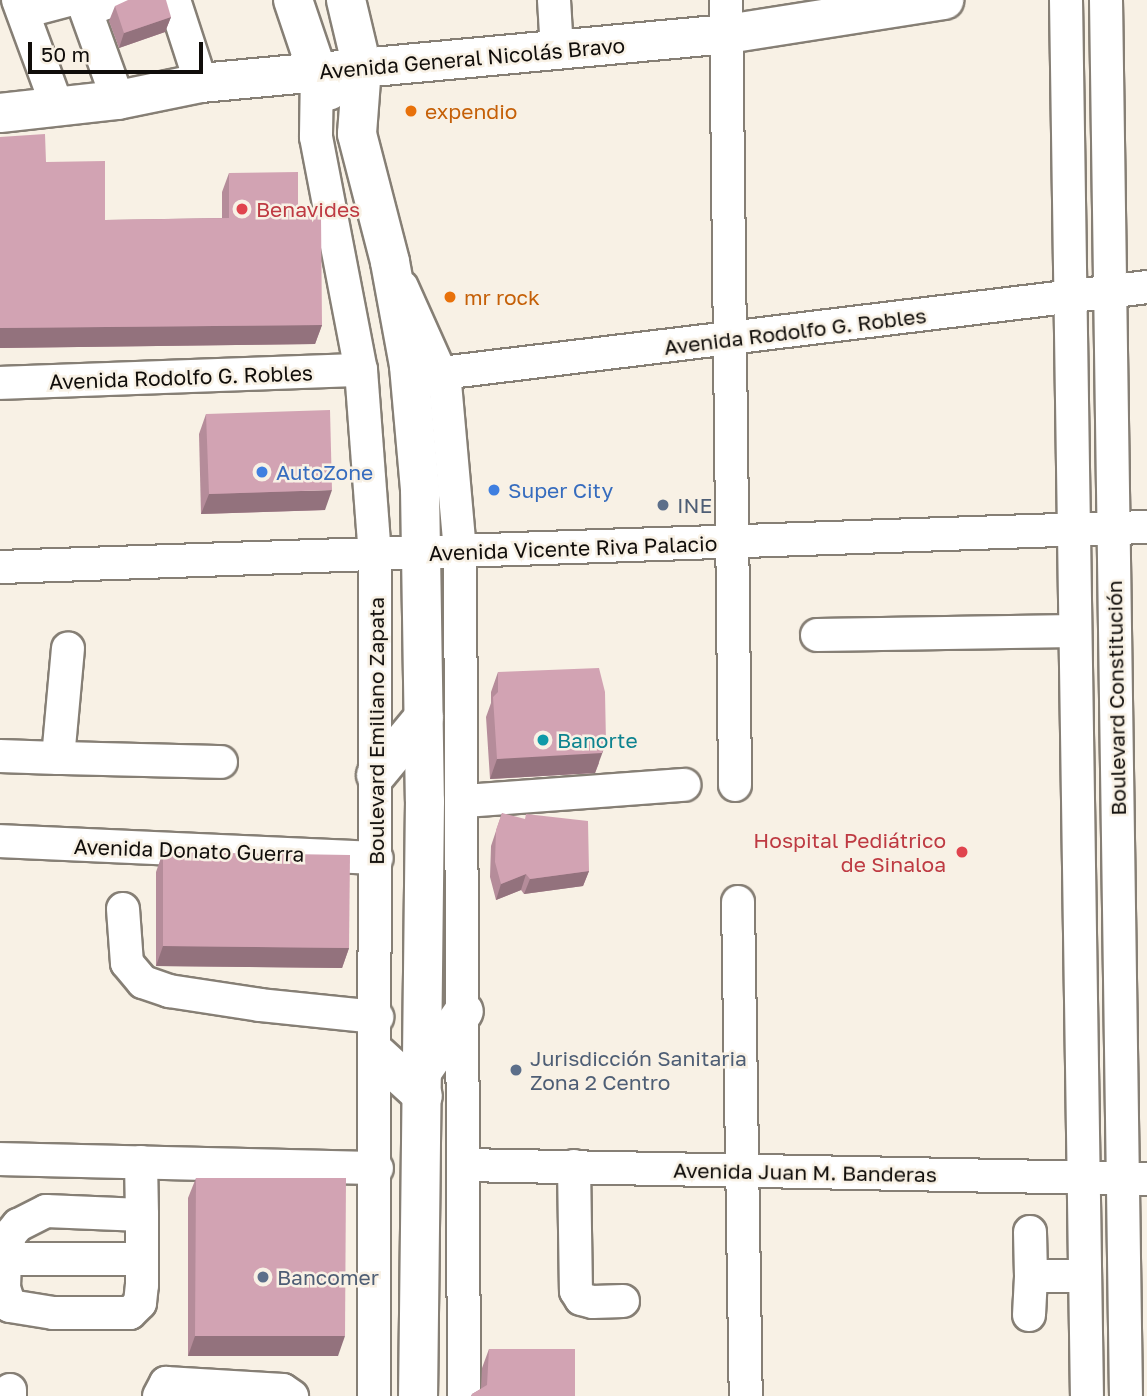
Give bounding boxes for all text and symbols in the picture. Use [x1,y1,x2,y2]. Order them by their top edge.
scale bar [32,28,206,72]
street label: Avenida General Nicolás Bravo [318,32,626,84]
text: 50 m [41,41,90,67]
place label: expendio [425,98,517,124]
marker: expendio [403,103,419,119]
place label: Benavides [256,196,360,222]
marker: Benavides [234,201,250,217]
place label: mr rock [464,284,540,310]
marker: mr rock [442,289,458,305]
street label: Avenida Rodolfo G. Robles [662,302,928,360]
street label: Avenida Rodolfo G. Robles [49,360,313,394]
place label: AutoZone [276,459,373,485]
marker: AutoZone [254,464,270,480]
place label: Super City [508,477,613,503]
marker: Super City [486,482,502,498]
place label: INE [677,492,712,518]
marker: INE [655,497,671,513]
street label: Avenida Vicente Riva Palacio [428,530,718,566]
street label: Boulevard Constitución [1101,580,1131,816]
street label: Boulevard Emiliano Zapata [363,597,389,865]
place label: Banorte [557,727,638,753]
marker: Banorte [535,732,551,748]
place label: Hospital Pediátrico de Sinaloa [753,827,946,877]
street label: Avenida Donato Guerra [73,833,305,867]
marker: Hospital Pediátrico de Sinaloa [952,842,972,862]
place label: Jurisdicción Sanitaria Zona 2 Centro [530,1045,747,1095]
marker: Jurisdicción Sanitaria Zona 2 Centro [508,1062,524,1078]
street label: Avenida Juan M. Banderas [673,1157,937,1187]
place label: Bancomer [277,1264,379,1290]
marker: Bancomer [255,1269,271,1285]

